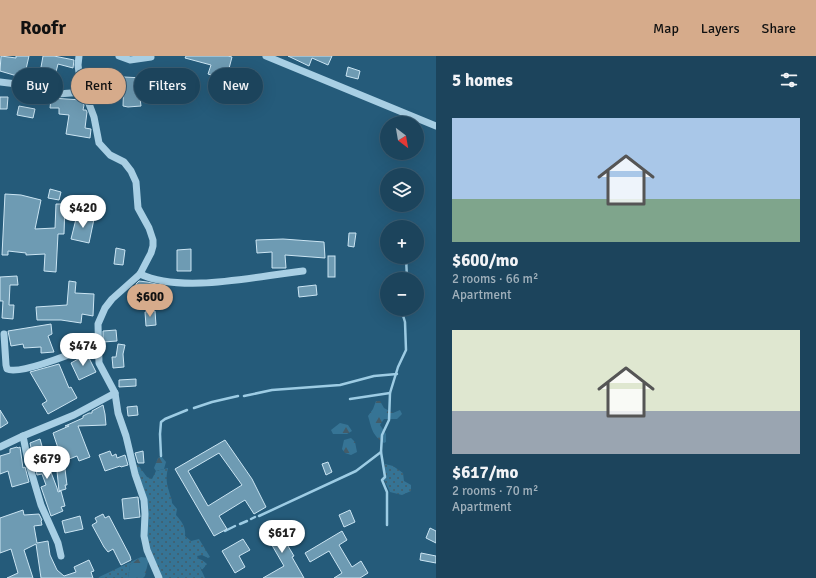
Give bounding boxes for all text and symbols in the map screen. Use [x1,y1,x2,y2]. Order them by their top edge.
text: Roofr [20,16,66,40]
text: Map [653,20,679,37]
text: Layers [701,20,740,37]
text: Share [762,20,796,37]
chip: Buy [12,68,63,104]
chip: Rent [71,68,126,104]
chip: Filters [134,68,200,104]
chip: New [208,68,263,104]
icon: filters [778,69,800,91]
text: 5 homes [452,70,513,91]
north arrow [380,116,424,160]
map controls [380,116,424,316]
icon: home [590,144,662,216]
button: layers [380,168,424,212]
pin: $420 [59,195,107,229]
text: $420 [69,200,97,216]
button: + [380,220,424,264]
text: $600/mo [452,250,518,271]
text: 2 rooms · 66 m² [452,271,538,287]
button: − [380,272,424,316]
pin: $600 [126,284,174,318]
text: Apartment [452,287,512,303]
text: $600 [136,289,164,305]
pin: $474 [59,333,107,367]
text: $474 [69,338,97,354]
icon: home [590,356,662,428]
pin: $679 [23,446,71,480]
text: $679 [33,451,61,467]
text: $617/mo [452,462,518,483]
text: 2 rooms · 70 m² [452,483,538,499]
text: Apartment [452,499,512,515]
pin: $617 [258,520,306,554]
text: $617 [268,525,296,541]

